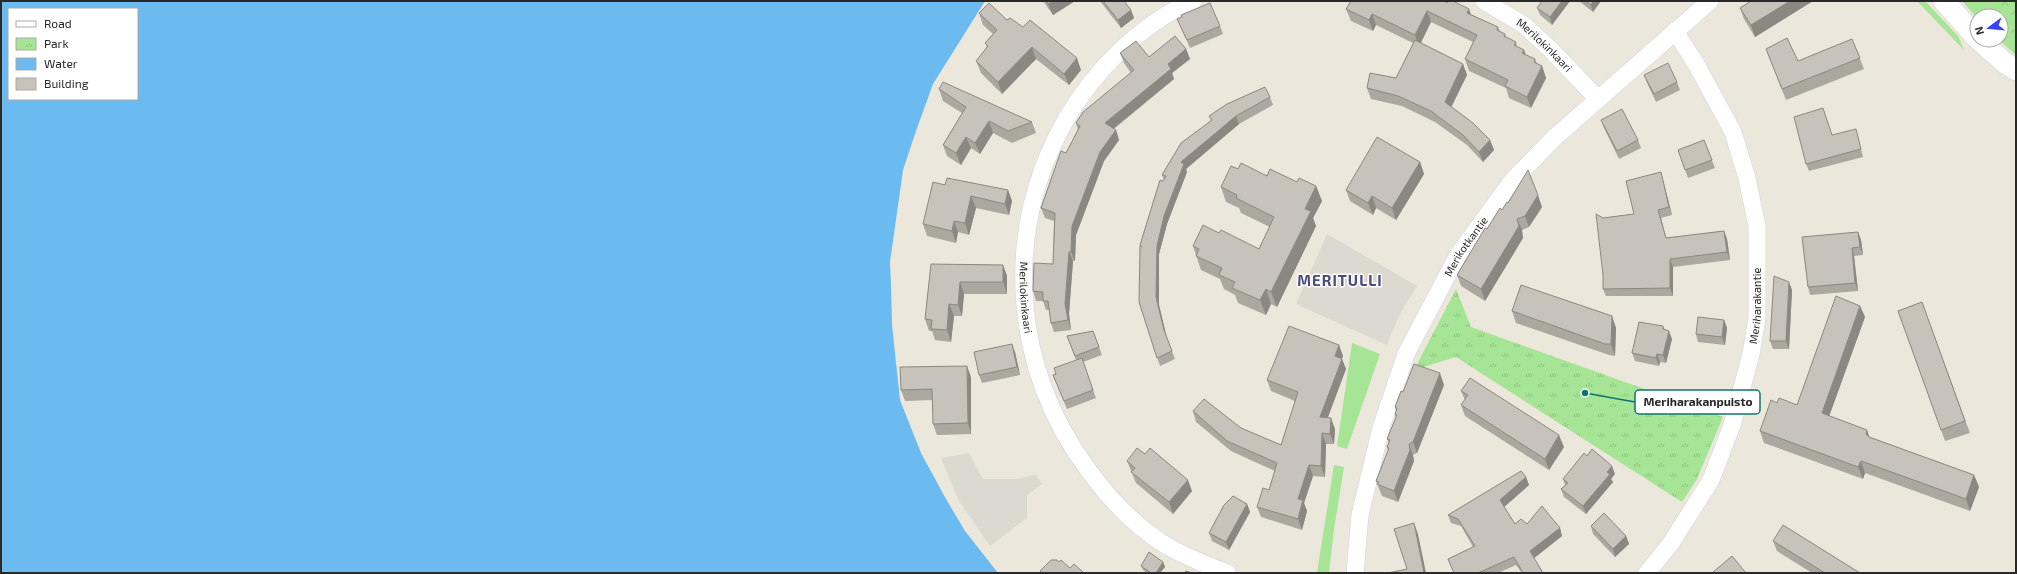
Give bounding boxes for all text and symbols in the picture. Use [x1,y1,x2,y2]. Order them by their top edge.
legend [8,8,138,100]
north arrow [1969,8,2009,48]
street label: Merilokinkaari [1514,15,1575,74]
text: Road [44,16,72,30]
text: N [1972,25,1986,37]
text: Park [44,36,69,50]
text: Water [44,56,78,70]
text: Building [44,76,89,90]
street label: Merikotkantie [1441,214,1490,279]
street label: Merilokinkaari [1018,262,1036,334]
street label: Meriharakantie [1746,268,1763,345]
district label: MERITULLI [1297,271,1383,289]
callout: Meriharakanpuisto [1635,390,1760,414]
text: Meriharakanpuisto [1644,394,1752,408]

